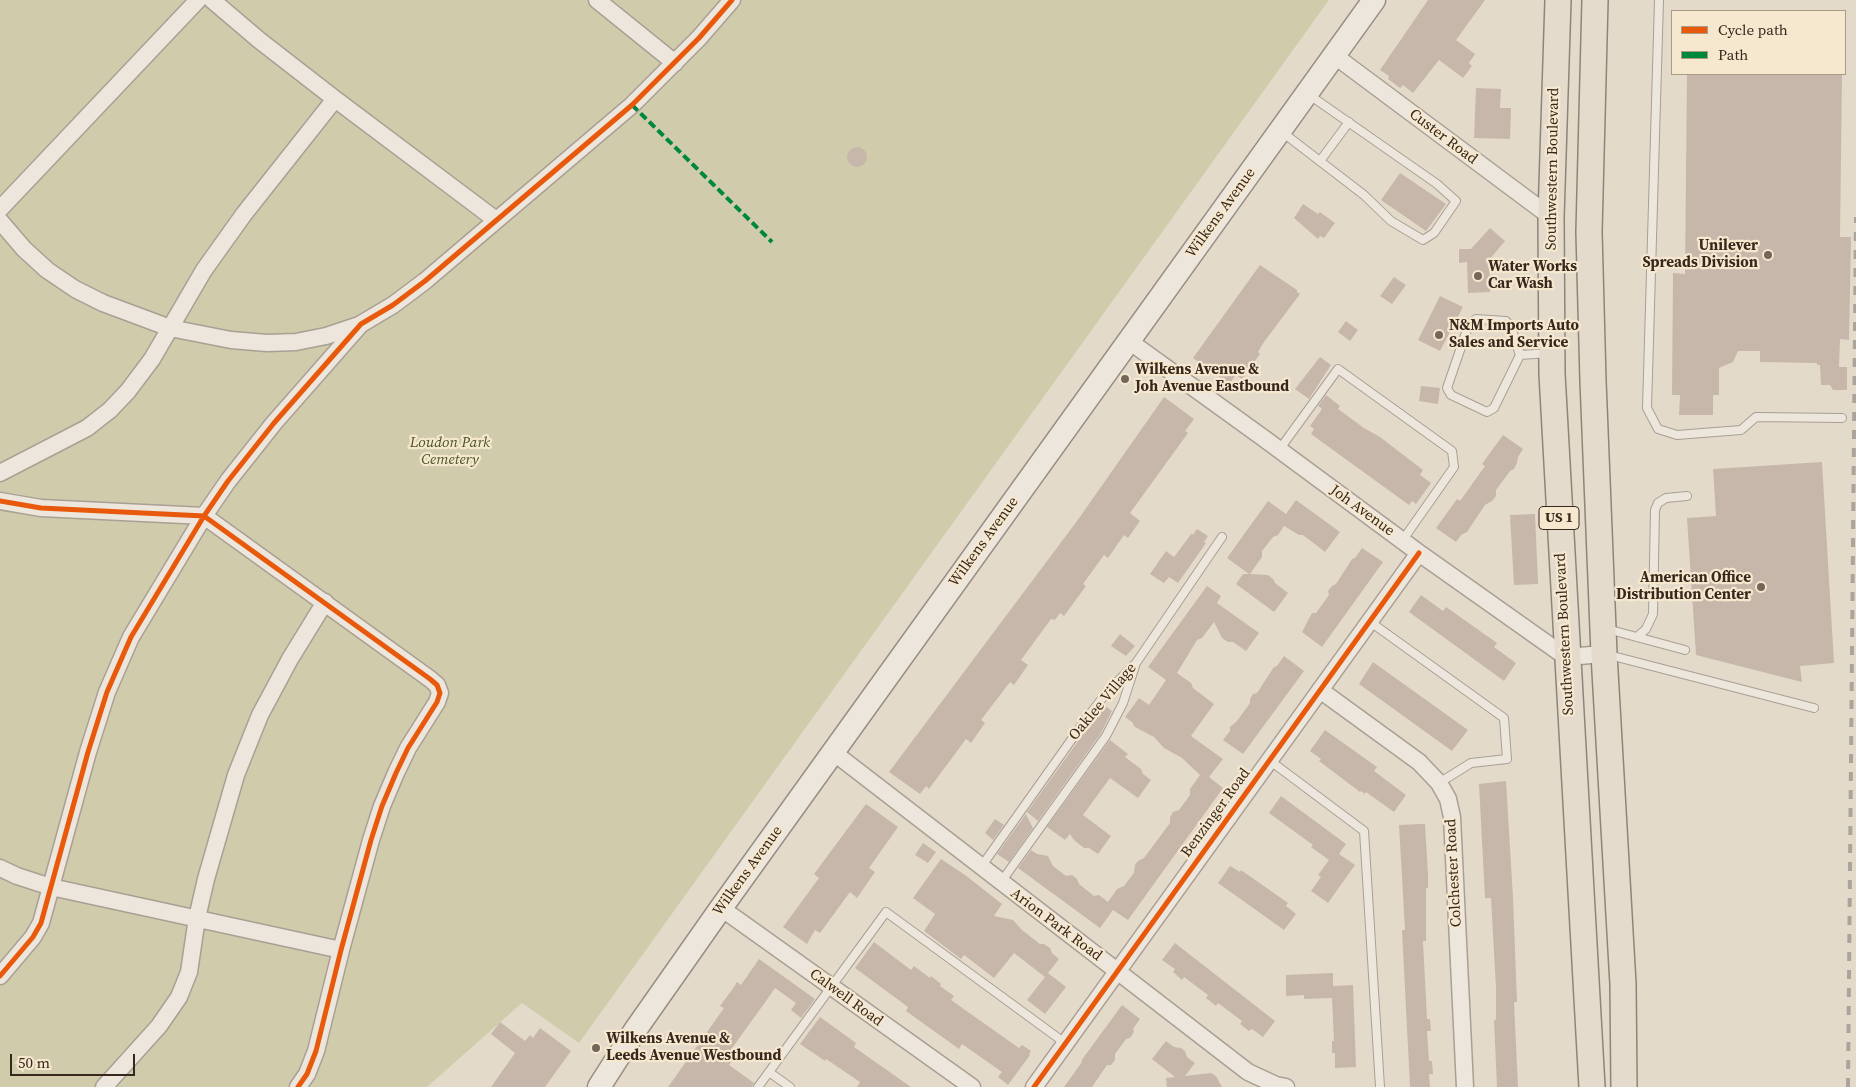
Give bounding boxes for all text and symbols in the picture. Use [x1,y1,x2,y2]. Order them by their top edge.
legend [1671,10,1846,75]
text: Cycle path [1718,19,1788,40]
text: Path [1718,44,1748,65]
street label: Southwestern Boulevard [1543,88,1563,250]
street label: Custer Road [1405,105,1481,169]
street label: Wilkens Avenue [1182,164,1260,262]
place label: Unilever Spreads Division [1642,237,1758,272]
marker: Unilever Spreads Division [1762,249,1774,261]
place label: Water Works Car Wash [1488,258,1577,293]
marker: Water Works Car Wash [1472,270,1484,282]
place label: N&M Imports Auto Sales and Service [1449,317,1579,352]
marker: N&M Imports Auto Sales and Service [1433,329,1445,341]
place label: Wilkens Avenue & Joh Avenue Eastbound [1135,361,1289,396]
marker: Wilkens Avenue & Joh Avenue Eastbound [1119,373,1131,385]
park label: Loudon Park Cemetery [410,434,490,469]
street label: Joh Avenue [1326,482,1398,540]
street label: Wilkens Avenue [945,493,1023,591]
road number: US 1 [1539,506,1579,530]
street label: Southwestern Boulevard [1552,552,1578,716]
place label: American Office Distribution Center [1616,569,1751,604]
marker: American Office Distribution Center [1755,581,1767,593]
street label: Oaklee Village [1065,660,1141,744]
street label: Benzinger Road [1178,765,1254,861]
street label: Colchester Road [1442,818,1466,928]
street label: Wilkens Avenue [709,822,787,920]
street label: Arion Park Road [1007,885,1105,965]
street label: Calwell Road [806,965,886,1031]
place label: Wilkens Avenue & Leeds Avenue Westbound [606,1030,781,1065]
marker: Wilkens Avenue & Leeds Avenue Westbound [590,1042,602,1054]
scale bar [12,1044,138,1076]
text: 50 m [18,1052,50,1073]

